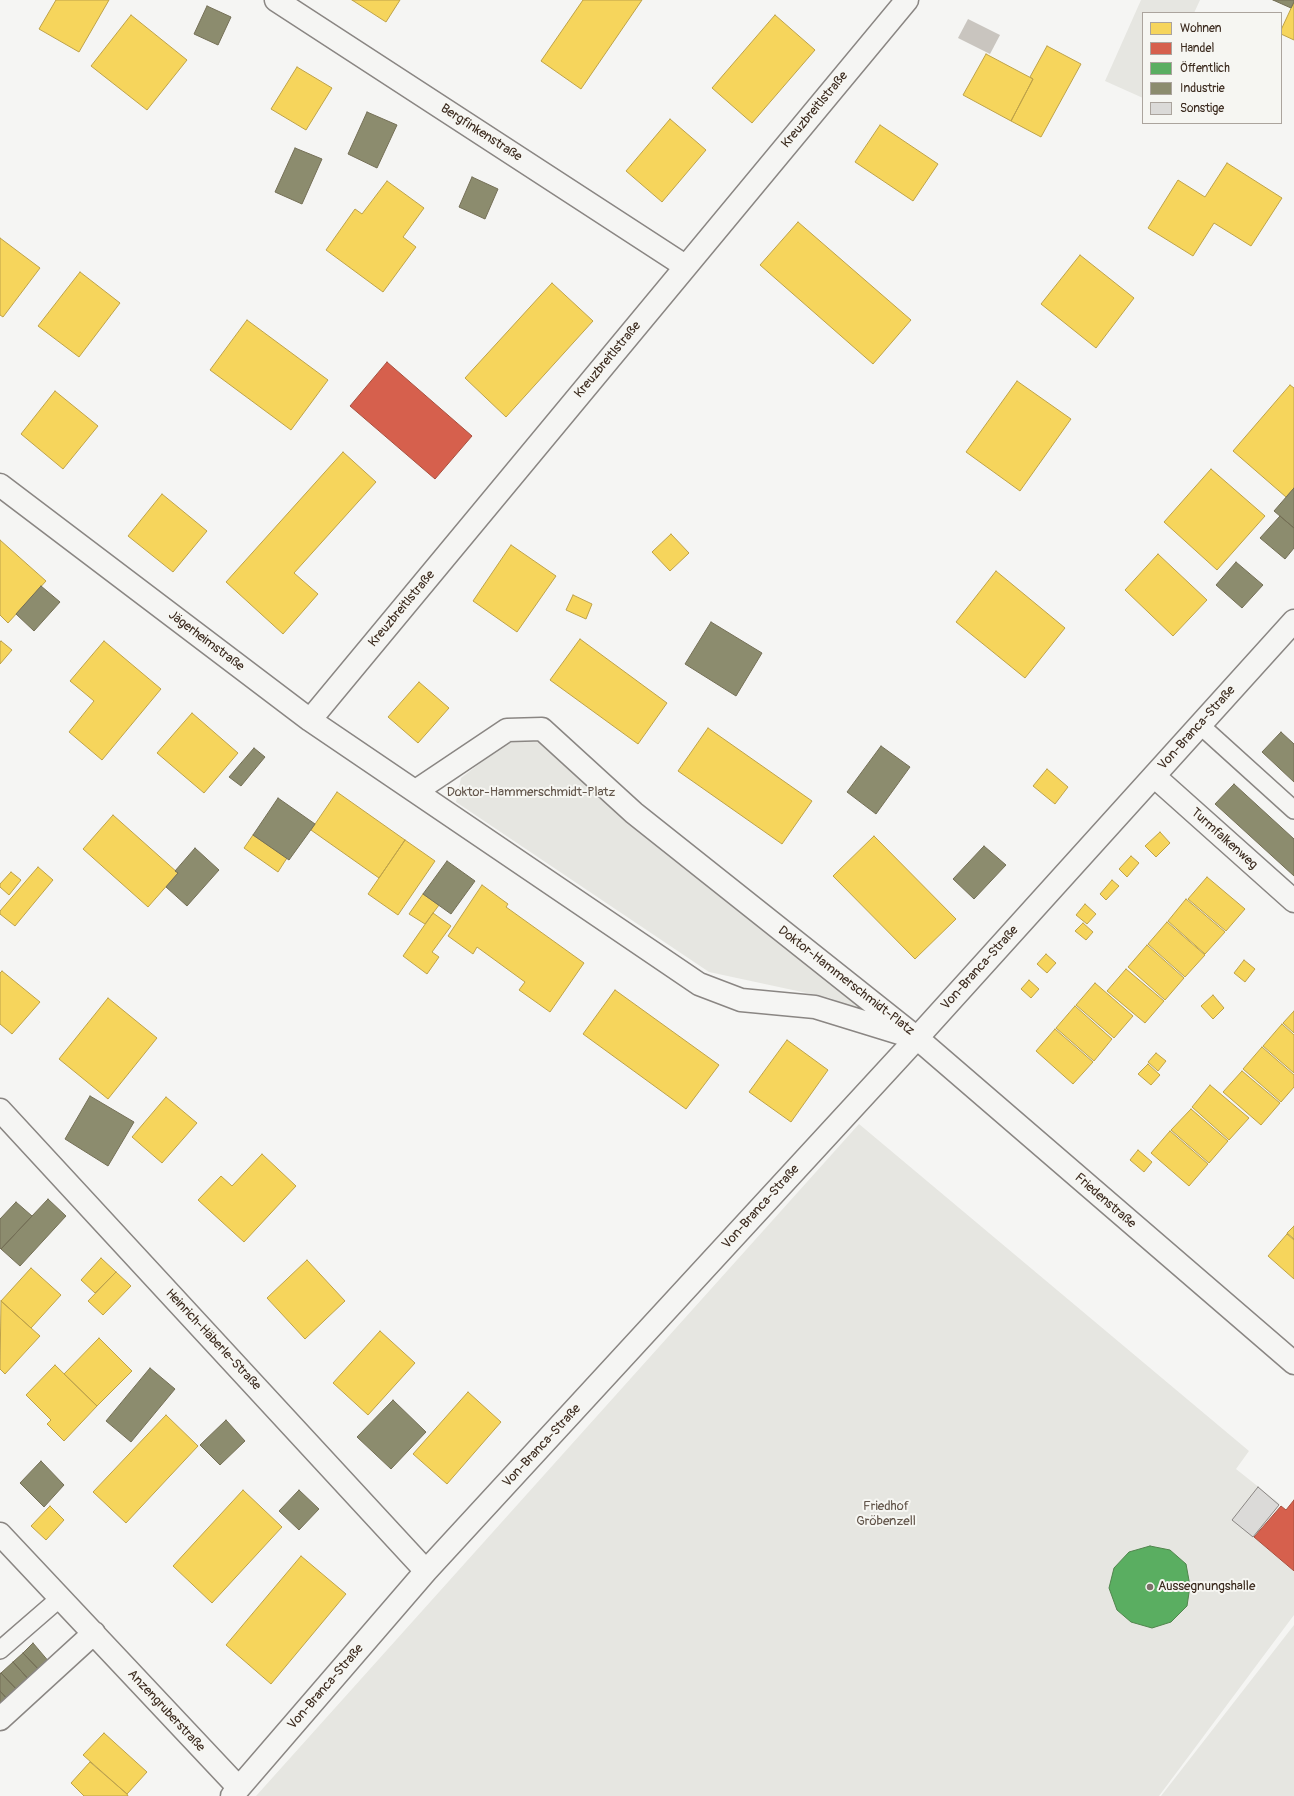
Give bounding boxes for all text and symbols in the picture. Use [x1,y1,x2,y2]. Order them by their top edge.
legend [1142,12,1282,124]
text: Wohnen [1180,21,1222,36]
text: Handel [1180,41,1214,56]
text: Öffentlich [1180,61,1230,76]
street label: Kreuzbreitlstraße [778,69,852,151]
text: Industrie [1180,81,1225,96]
street label: Bergfinkenstraße [437,101,525,165]
text: Sonstige [1180,101,1224,116]
street label: Kreuzbreitlstraße [571,319,645,401]
street label: Kreuzbreitlstraße [365,568,439,650]
street label: Jägerheimstraße [165,607,247,675]
street label: Von-Branca-Straße [1155,683,1239,773]
park label: Doktor-Hammerschmidt-Platz [447,785,615,801]
street label: Turmfalkenweg [1188,805,1260,873]
street label: Doktor-Hammerschmidt-Platz [775,923,917,1039]
street label: Von-Branca-Straße [938,923,1022,1013]
street label: Von-Branca-Straße [719,1162,803,1252]
street label: Friedenstraße [1071,1170,1139,1232]
street label: Heinrich-Häberle-Straße [162,1286,264,1394]
street label: Von-Branca-Straße [500,1401,584,1491]
park label: Friedhof Gröbenzell [856,1499,916,1530]
place label: Aussegnungshalle [1158,1579,1255,1595]
marker: Aussegnungshalle [1145,1582,1155,1592]
street label: Von-Branca-Straße [285,1641,367,1733]
street label: Anzengruberstraße [124,1667,208,1755]

